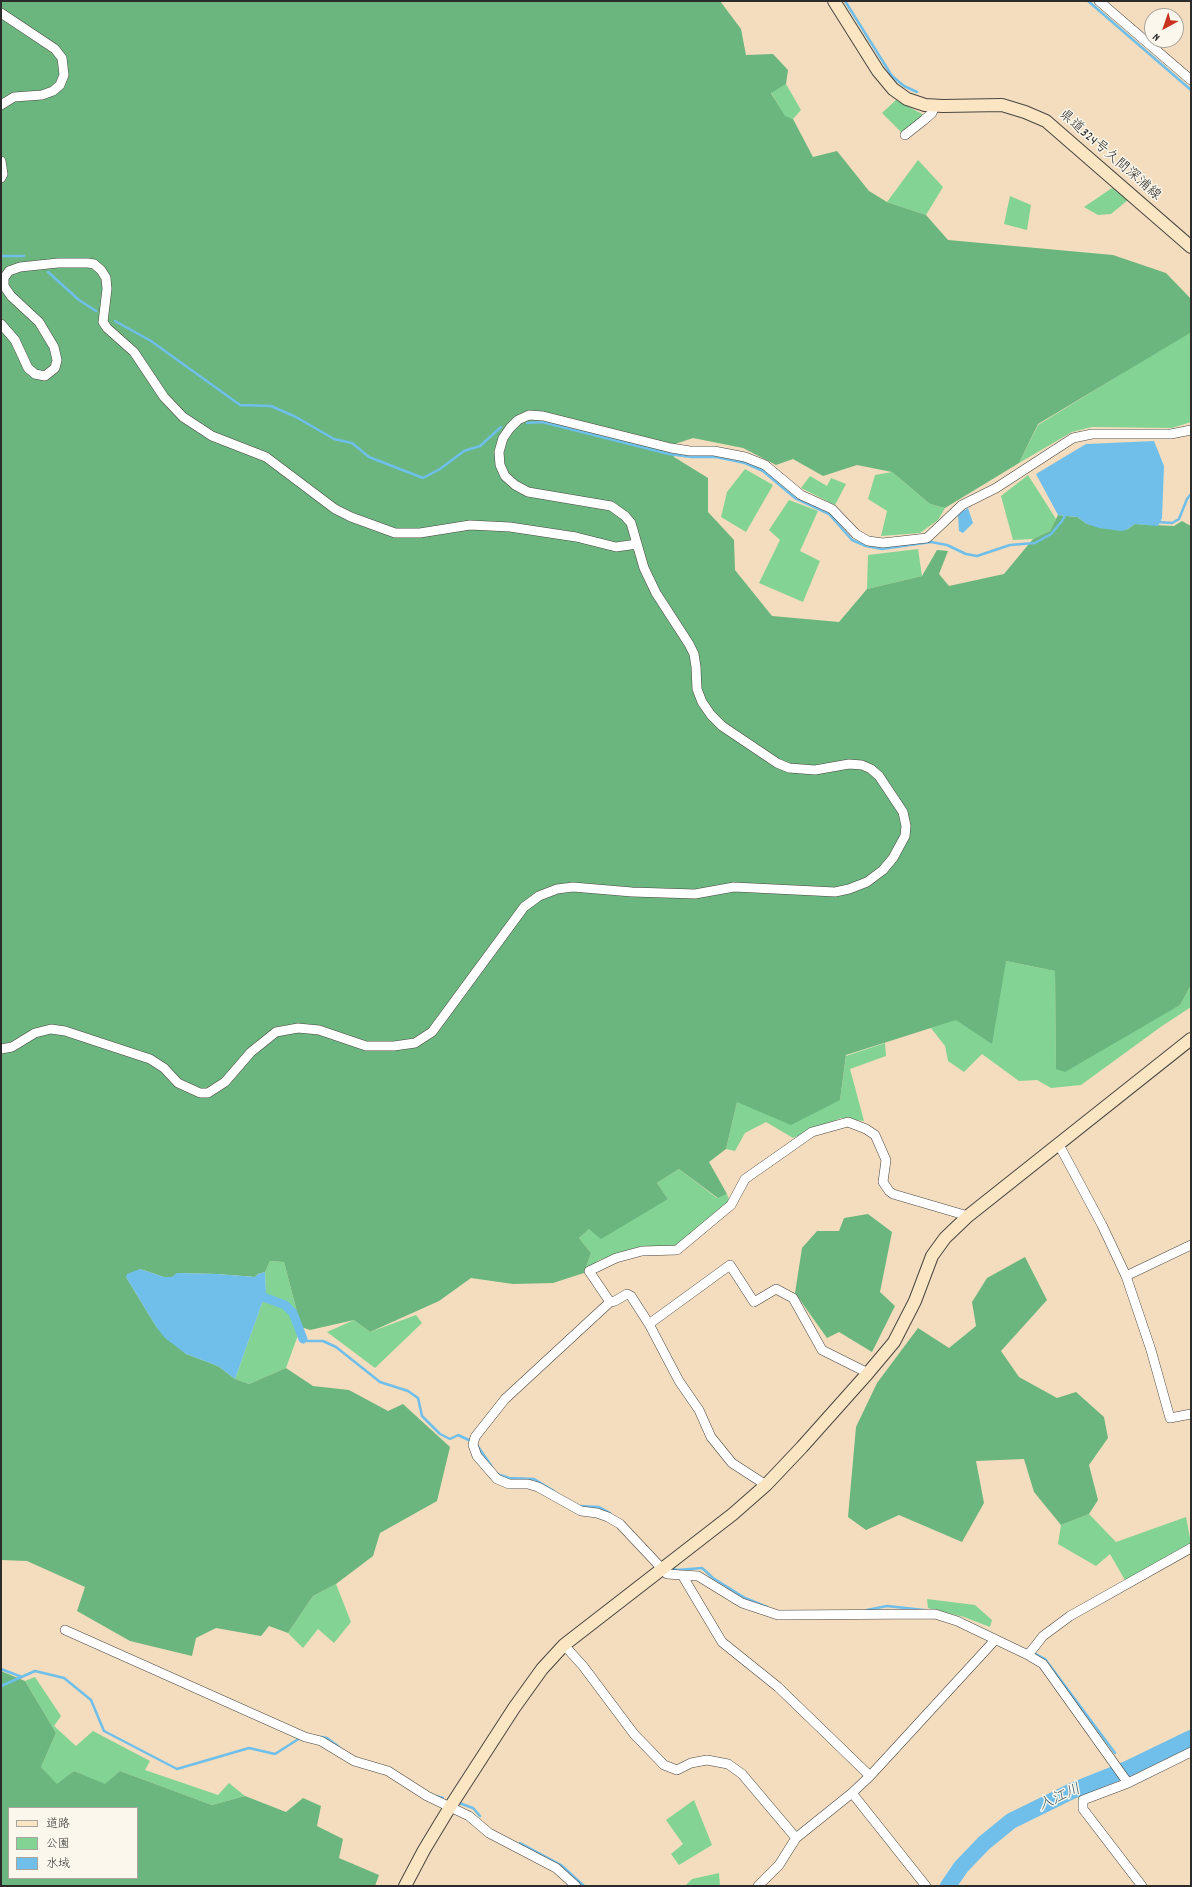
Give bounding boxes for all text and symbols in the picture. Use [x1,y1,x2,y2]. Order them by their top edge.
north arrow [1144,8,1184,48]
text: N [1150,29,1164,44]
street label: 県道324号久間深浦線 [1054,107,1164,205]
water label: 入江川 [1036,1781,1084,1817]
legend [8,1807,138,1879]
text: 道路 [46,1816,70,1833]
text: 公園 [46,1836,70,1853]
text: 水域 [46,1856,70,1873]

